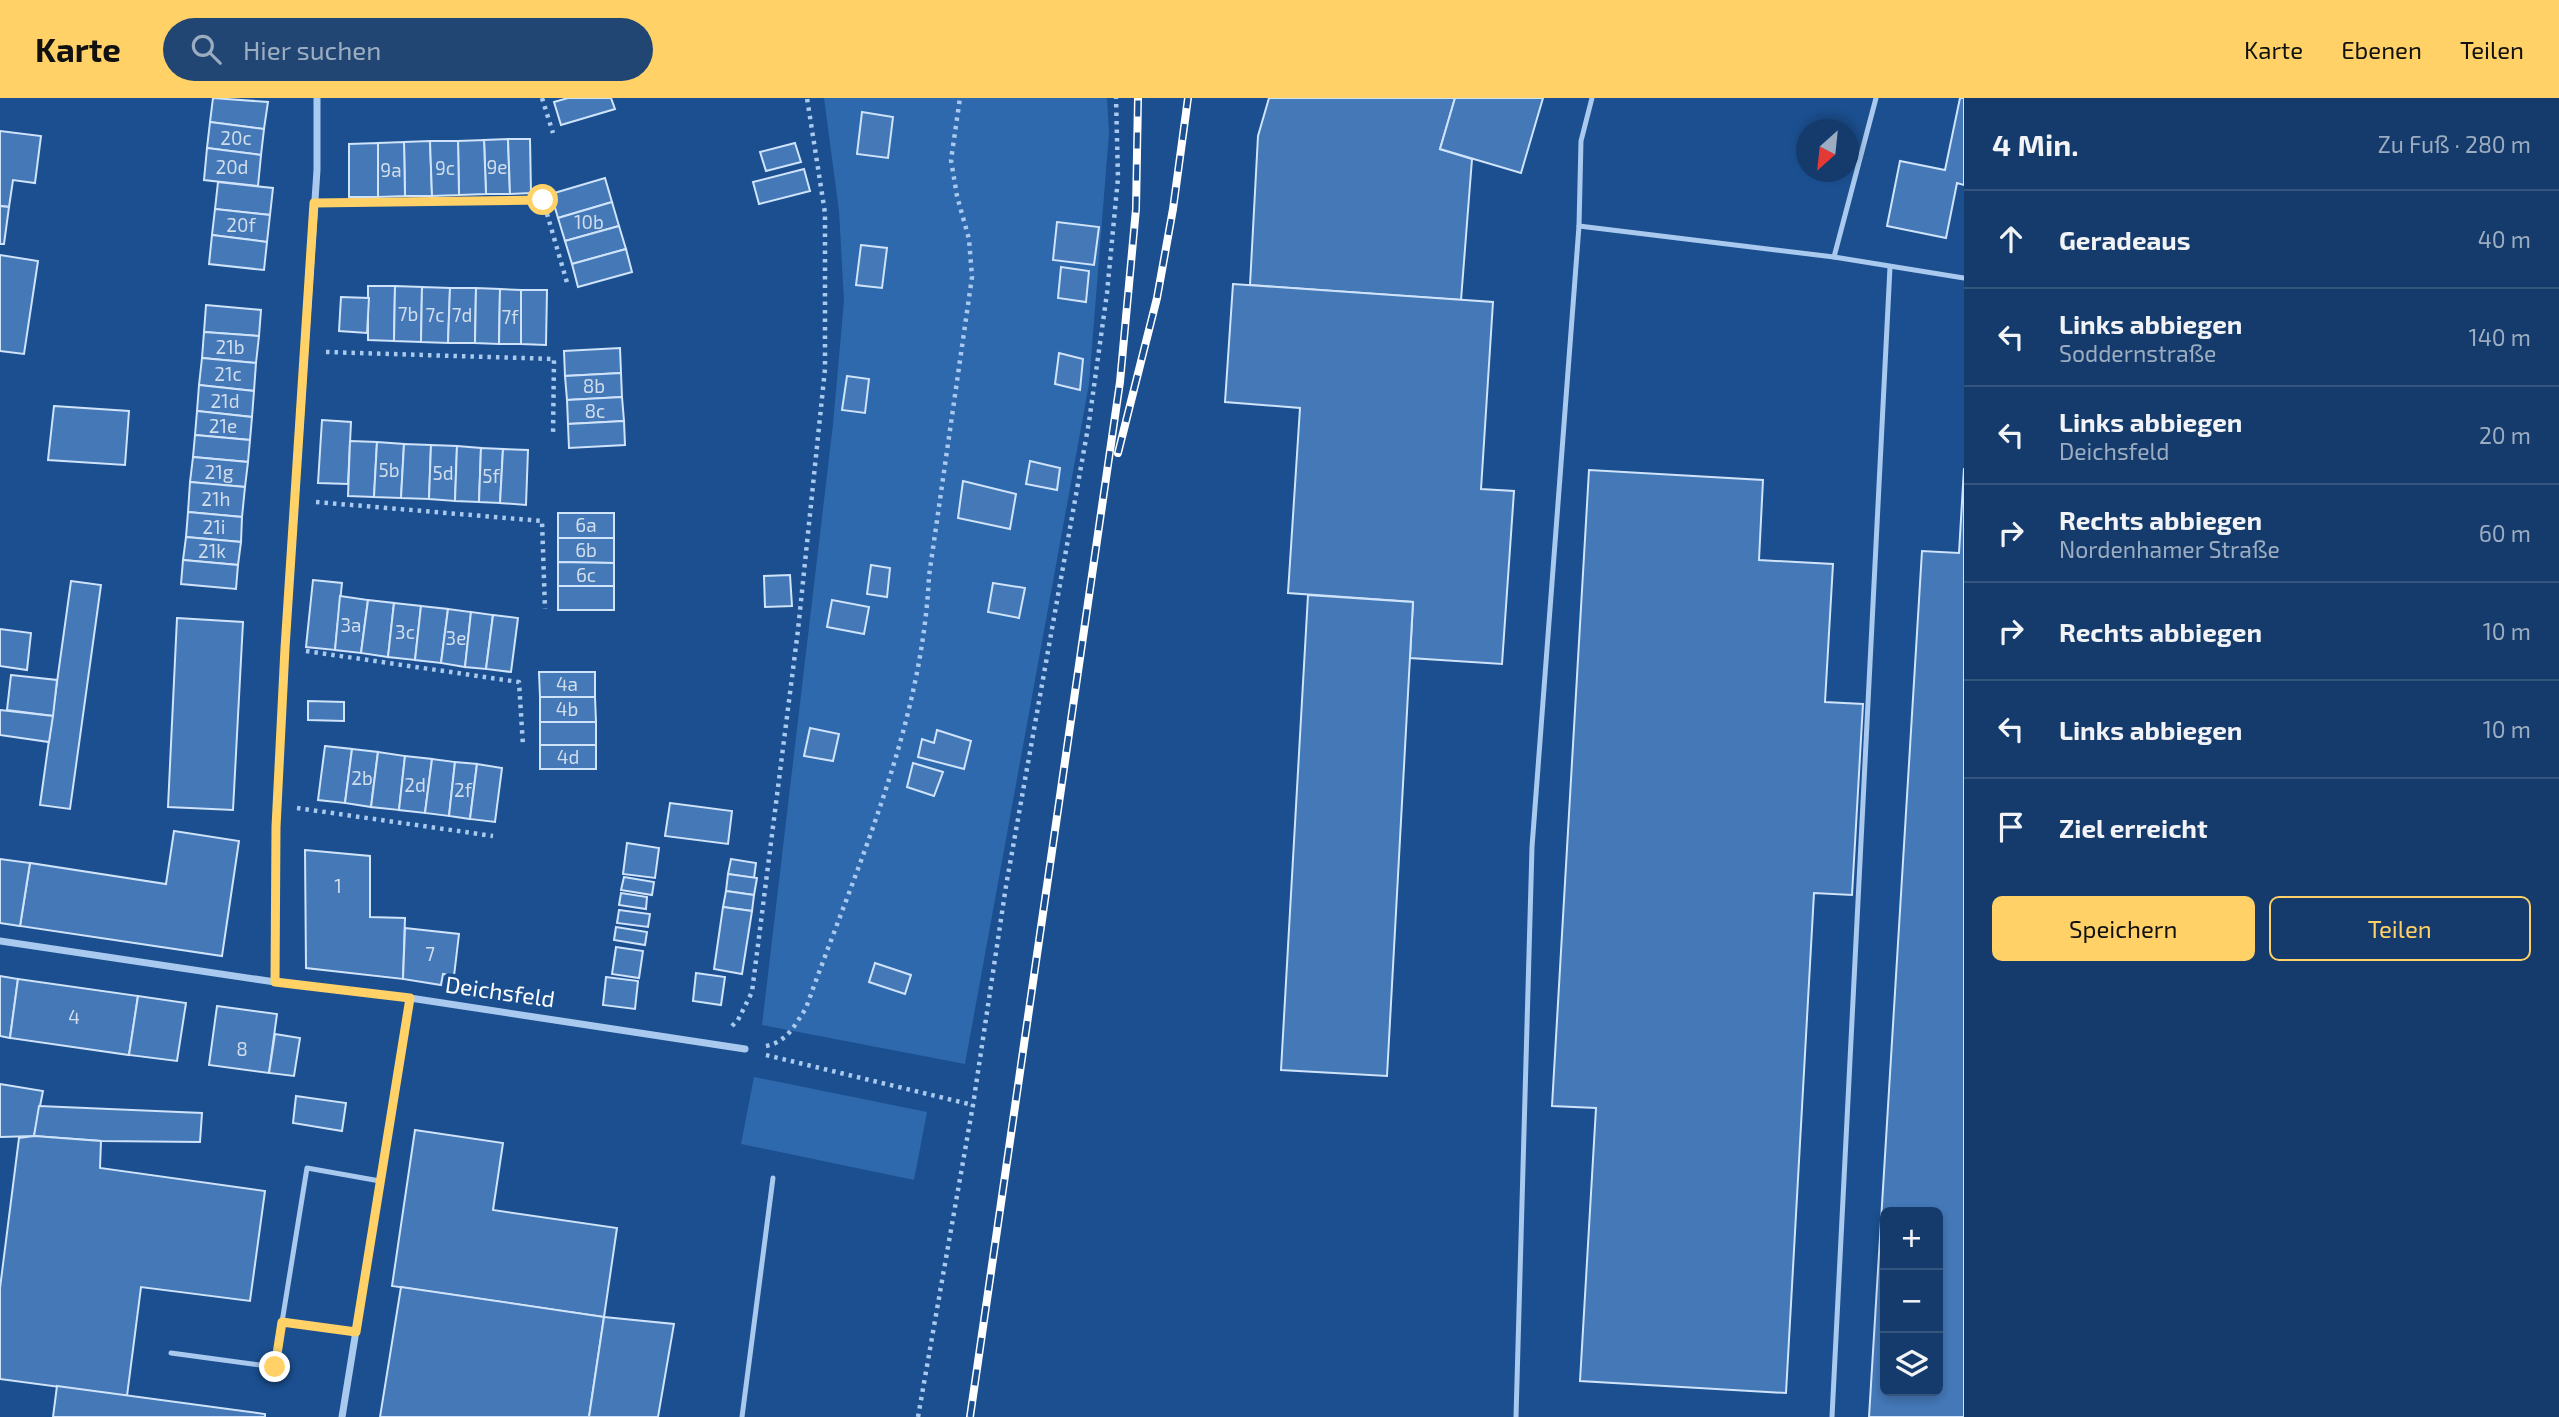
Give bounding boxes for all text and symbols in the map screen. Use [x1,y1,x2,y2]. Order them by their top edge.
search box [163,18,653,81]
text: Karte [35,29,121,69]
icon: search [187,30,225,68]
text: Hier suchen [243,34,381,65]
text: Karte [2244,35,2303,64]
text: Ebenen [2341,35,2422,64]
text: Teilen [2460,35,2524,64]
north arrow [1796,119,1859,182]
house number: 20c [220,126,252,149]
text: 4 Min. [1992,126,2079,162]
text: Zu Fuß · 280 m [2378,130,2531,158]
house number: 20d [215,155,249,178]
house number: 9e [486,155,508,178]
house number: 9c [435,156,455,179]
house number: 9a [380,158,402,181]
route start [527,184,558,215]
house number: 10b [574,210,604,233]
house number: 20f [226,213,256,236]
icon: ahead [1992,220,2030,258]
text: Geradeaus [2059,224,2191,255]
text: 40 m [2478,225,2531,253]
house number: 7b [398,302,418,325]
house number: 7c [425,303,445,326]
house number: 7d [452,303,472,326]
house number: 7f [502,305,519,328]
text: Links abbiegen [2059,308,2243,339]
icon: left [1992,318,2030,356]
text: 140 m [2469,323,2531,351]
house number: 21b [215,335,245,358]
text: Soddernstraße [2059,339,2216,367]
house number: 21c [214,362,242,385]
house number: 8b [583,374,605,397]
house number: 21d [210,389,240,412]
house number: 8c [585,399,605,422]
text: Links abbiegen [2059,406,2243,437]
house number: 21e [209,414,237,437]
icon: left [1992,416,2030,454]
text: 20 m [2479,421,2531,449]
text: Deichsfeld [2059,437,2170,465]
house number: 5b [378,458,400,481]
house number: 21g [205,460,234,483]
house number: 5d [432,461,454,484]
house number: 5f [482,464,500,487]
house number: 21h [201,487,231,510]
text: Rechts abbiegen [2059,504,2262,535]
house number: 6a [575,513,597,536]
icon: right [1992,514,2030,552]
house number: 21i [203,515,225,538]
text: 60 m [2479,519,2531,547]
text: Nordenhamer Straße [2059,535,2280,563]
house number: 6b [575,538,597,561]
house number: 21k [198,539,226,562]
house number: 6c [576,563,596,586]
icon: right [1992,612,2030,650]
house number: 3a [341,613,362,636]
text: Rechts abbiegen [2059,616,2262,647]
text: 10 m [2483,617,2531,645]
house number: 3c [395,620,415,643]
house number: 3e [446,626,466,649]
house number: 4a [556,672,578,695]
house number: 4b [556,697,578,720]
icon: left [1992,710,2030,748]
text: Links abbiegen [2059,714,2243,745]
text: 10 m [2483,715,2531,743]
house number: 4d [557,745,579,768]
house number: 2b [351,766,373,789]
house number: 2d [404,773,426,796]
house number: 2f [454,778,473,801]
icon: arrive [1992,808,2030,846]
text: Ziel erreicht [2059,812,2208,843]
house number: 1 [334,874,342,897]
button: Speichern [1992,896,2255,961]
button: Teilen [2269,896,2531,961]
house number: 7 [425,942,435,965]
street label: Deichsfeld [443,969,557,1013]
house number: 4 [68,1005,80,1028]
house number: 8 [236,1037,248,1060]
map controls [1880,1207,1943,1396]
button: + [1880,1207,1943,1270]
button: − [1880,1270,1943,1333]
button: layers [1880,1333,1943,1396]
route end [259,1351,290,1382]

